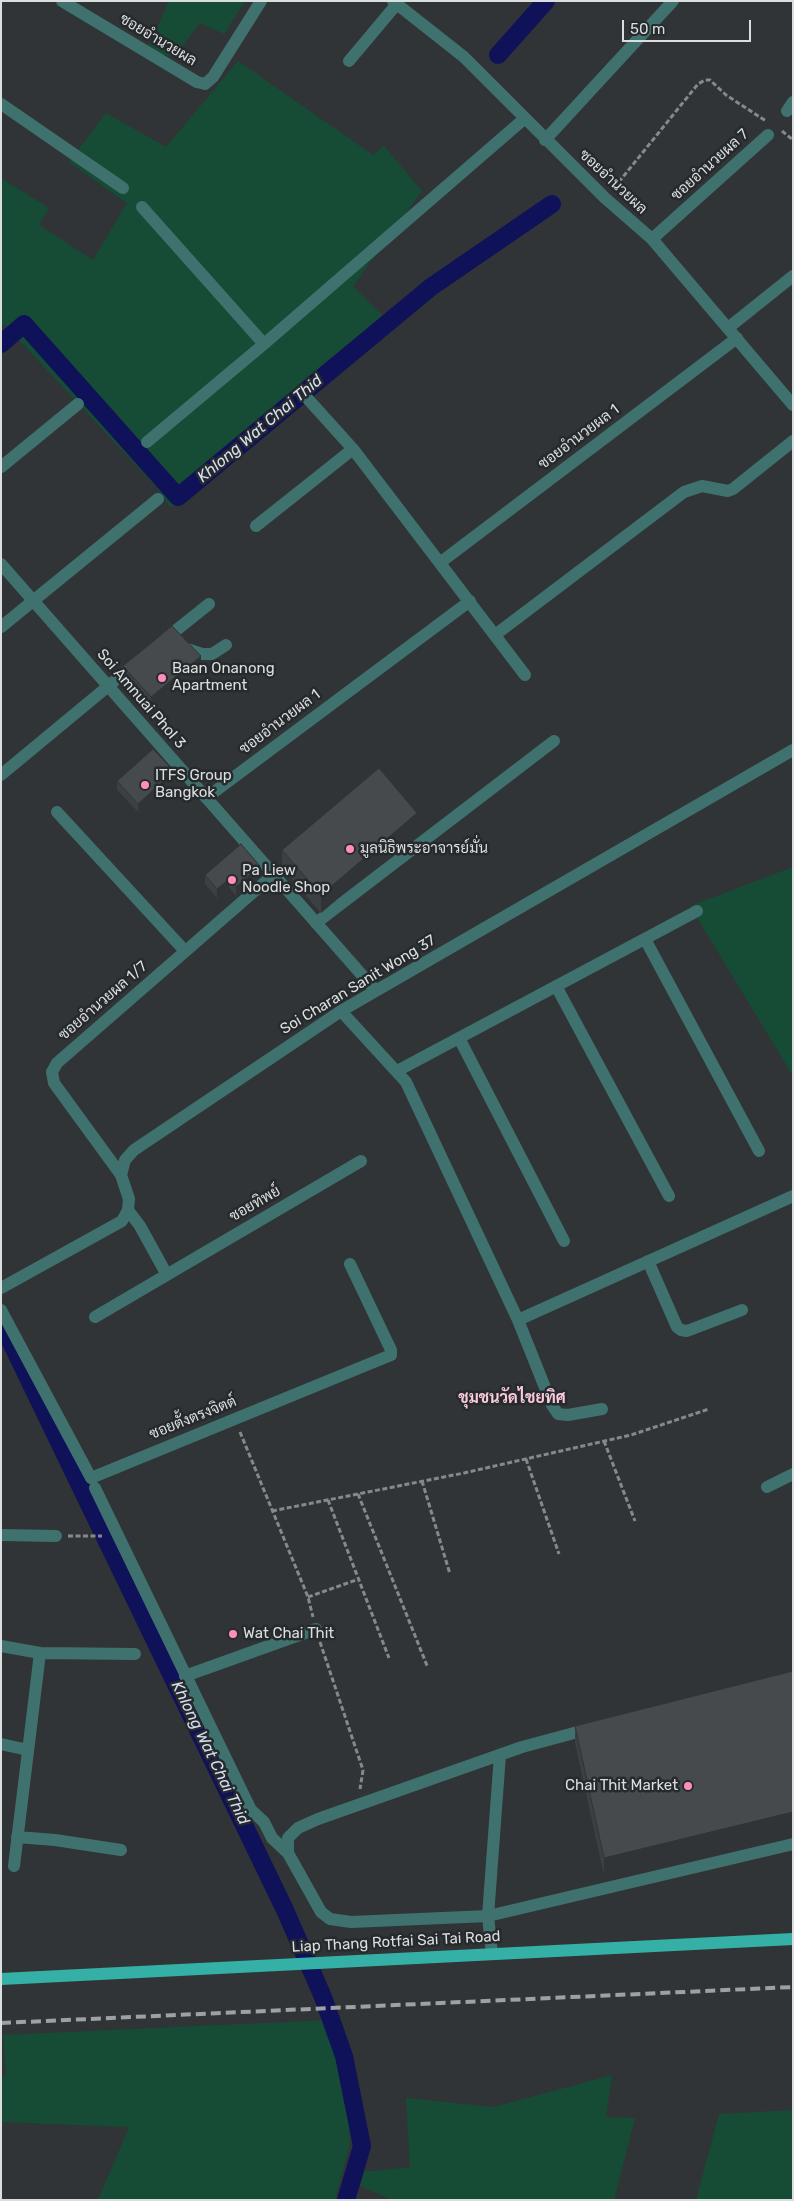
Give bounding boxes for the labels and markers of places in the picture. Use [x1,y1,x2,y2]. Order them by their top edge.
place label: Baan Onanong Apartment [172,660,275,695]
marker: Baan Onanong Apartment [156,672,168,684]
place label: ITFS Group Bangkok [155,767,232,802]
marker: ITFS Group Bangkok [139,779,151,791]
place label: มูลนิธิพระอาจารย์มั่น [360,840,488,858]
marker: มูลนิธิพระอาจารย์มั่น [344,843,356,855]
place label: Pa Liew Noodle Shop [242,862,330,897]
marker: Pa Liew Noodle Shop [226,874,238,886]
place label: Wat Chai Thit [243,1625,334,1643]
marker: Wat Chai Thit [227,1628,239,1640]
place label: Chai Thit Market [565,1777,678,1795]
marker: Chai Thit Market [682,1780,694,1792]

